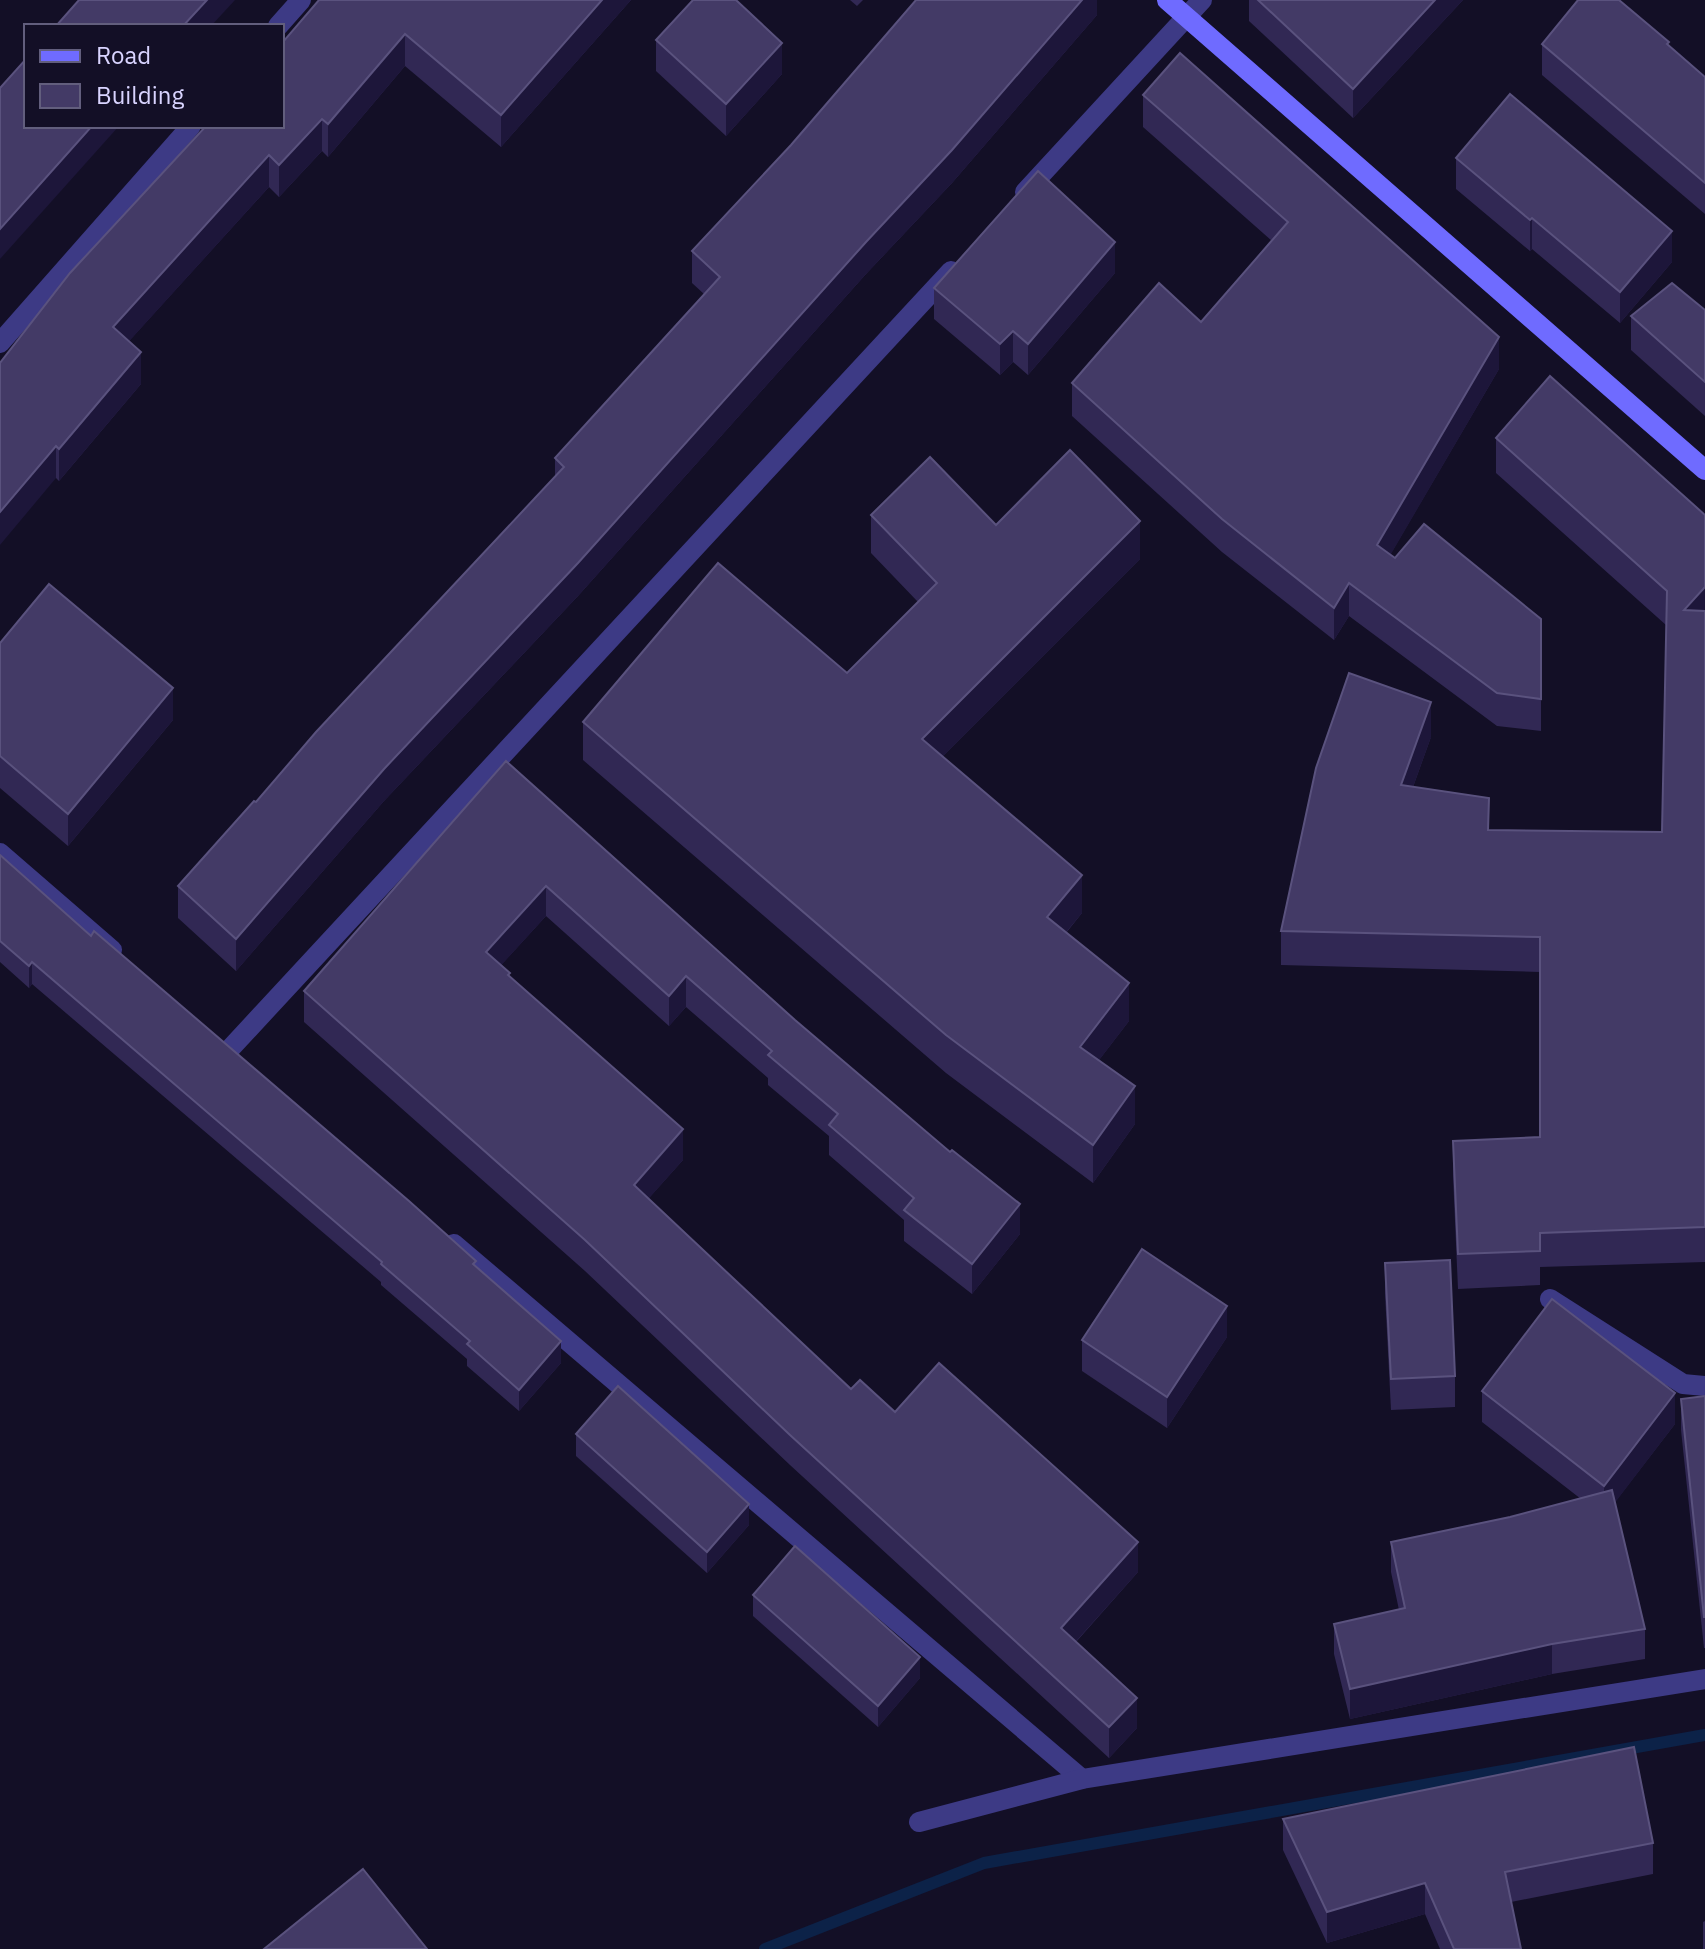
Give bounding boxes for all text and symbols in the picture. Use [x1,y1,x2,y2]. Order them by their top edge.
legend [24,24,284,128]
text: Road [96,39,151,71]
text: Building [96,79,184,111]

